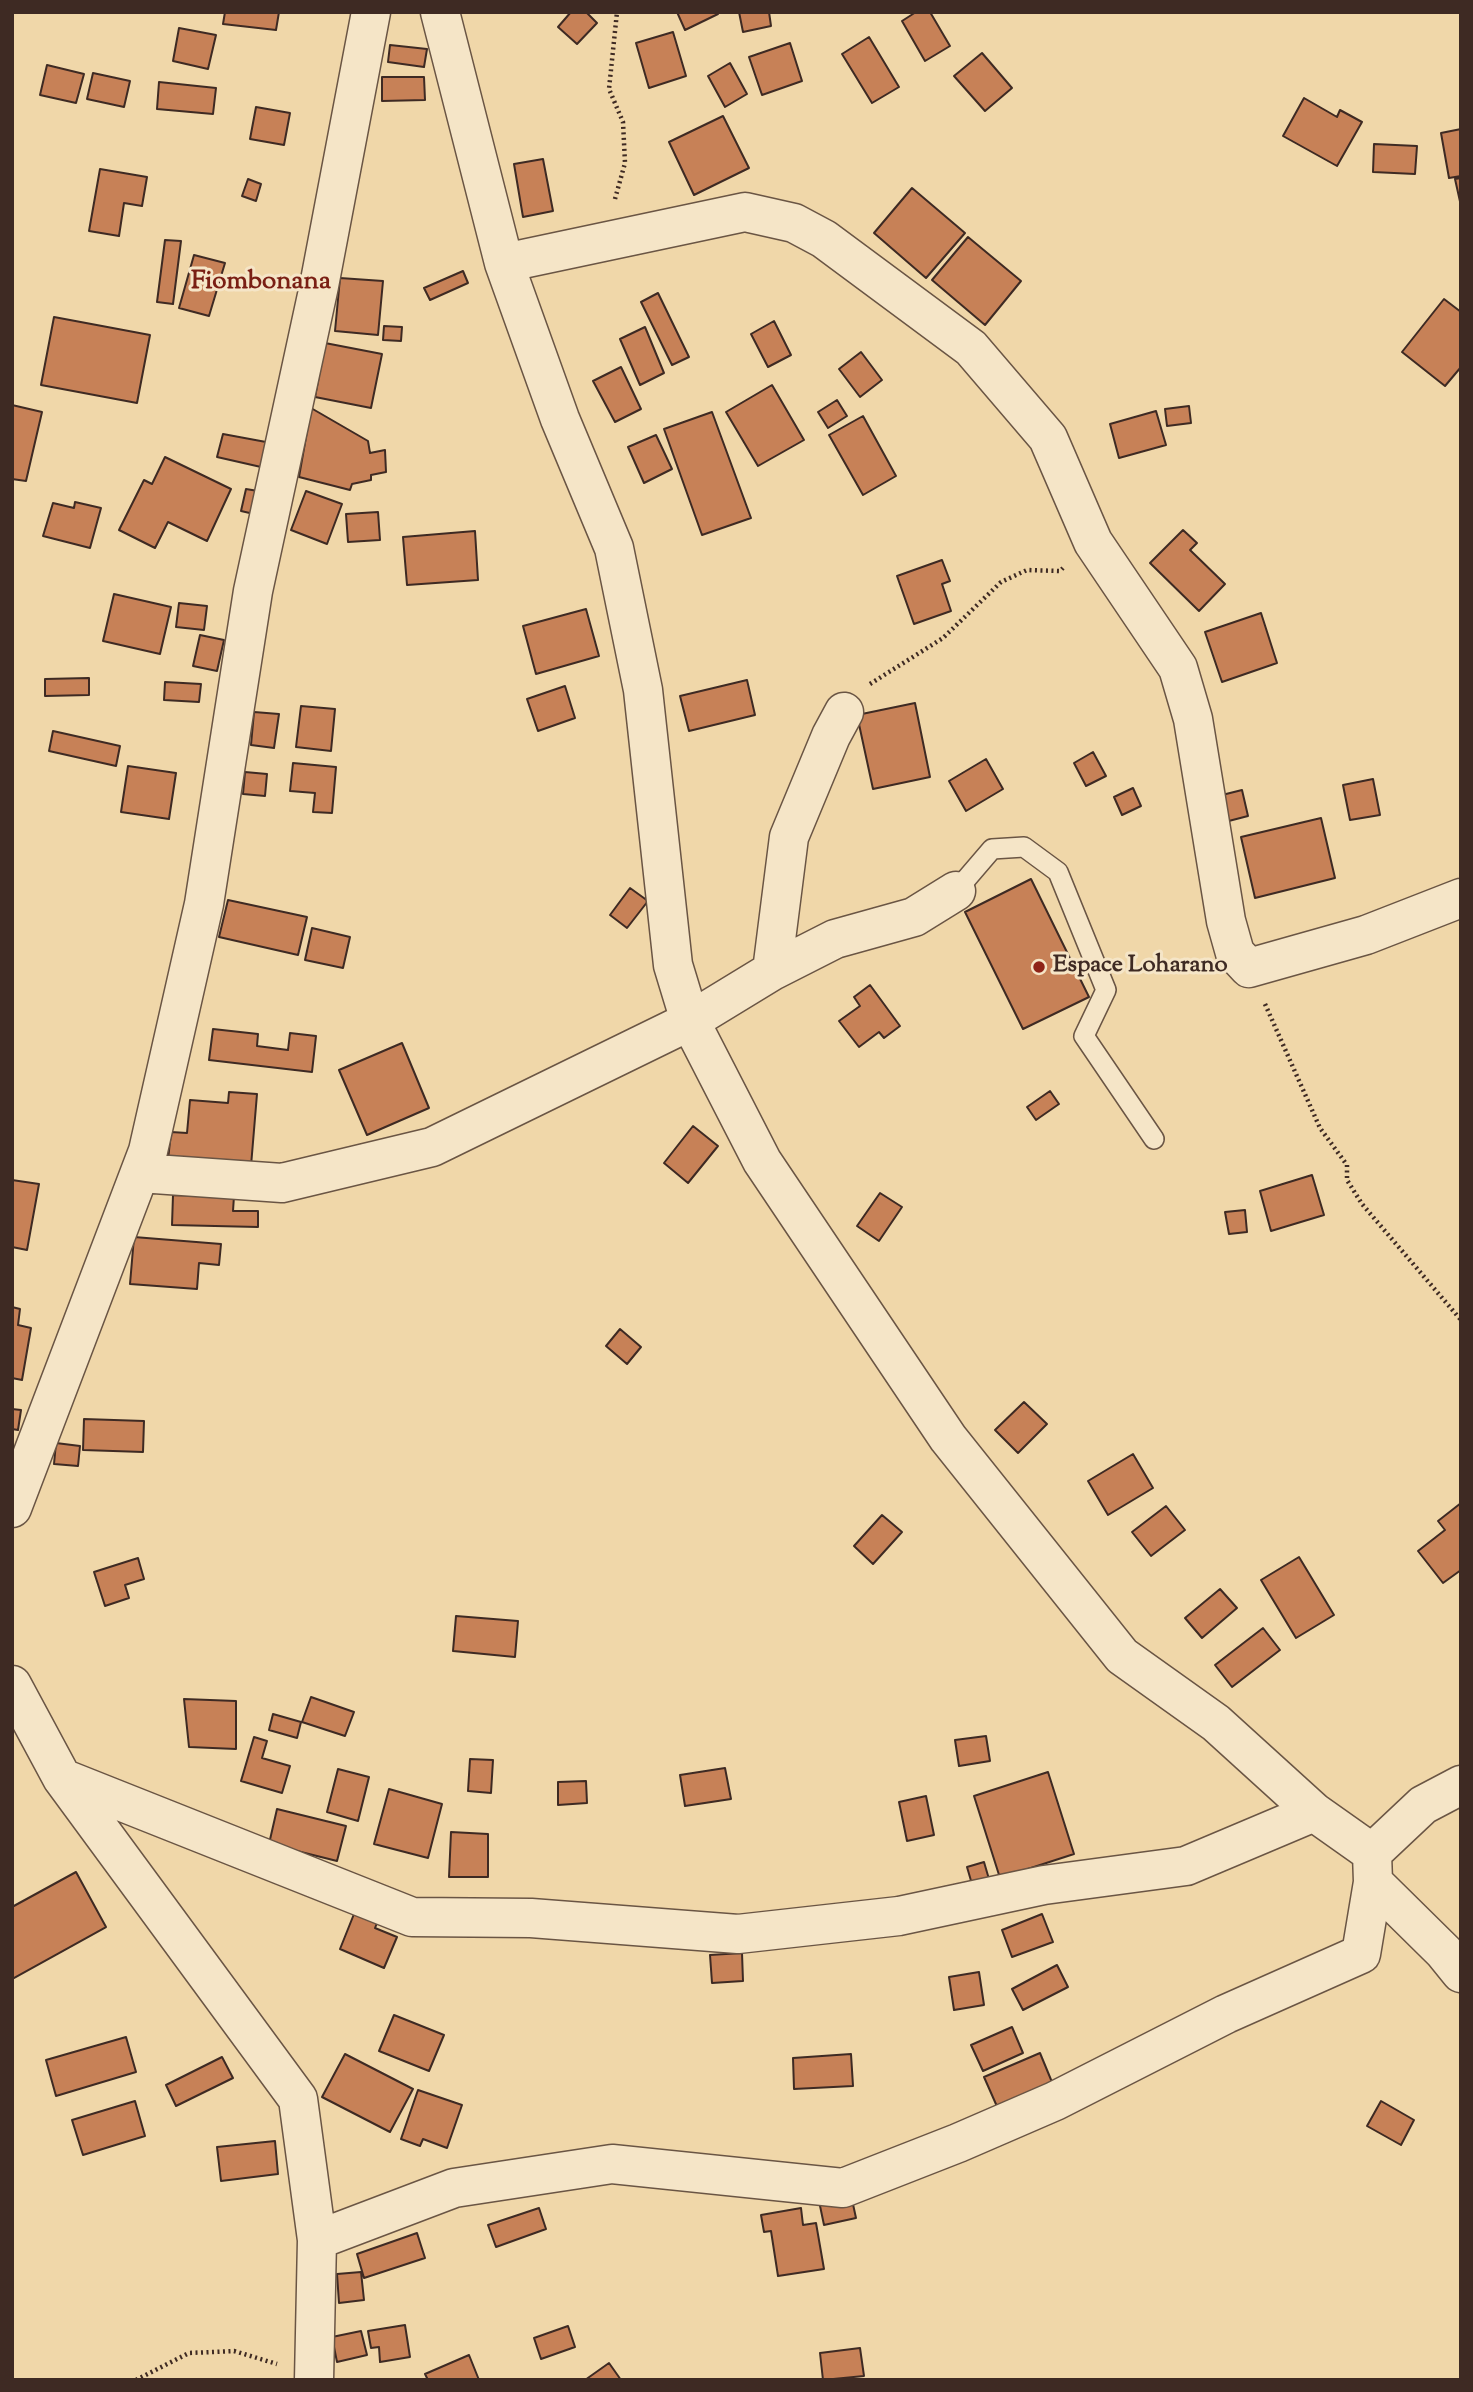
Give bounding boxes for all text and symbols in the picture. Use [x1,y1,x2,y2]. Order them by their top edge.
district label: Fiombonana [191,268,331,300]
place label: Espace Loharano [1053,953,1228,981]
marker: Espace Loharano [1031,959,1047,975]

